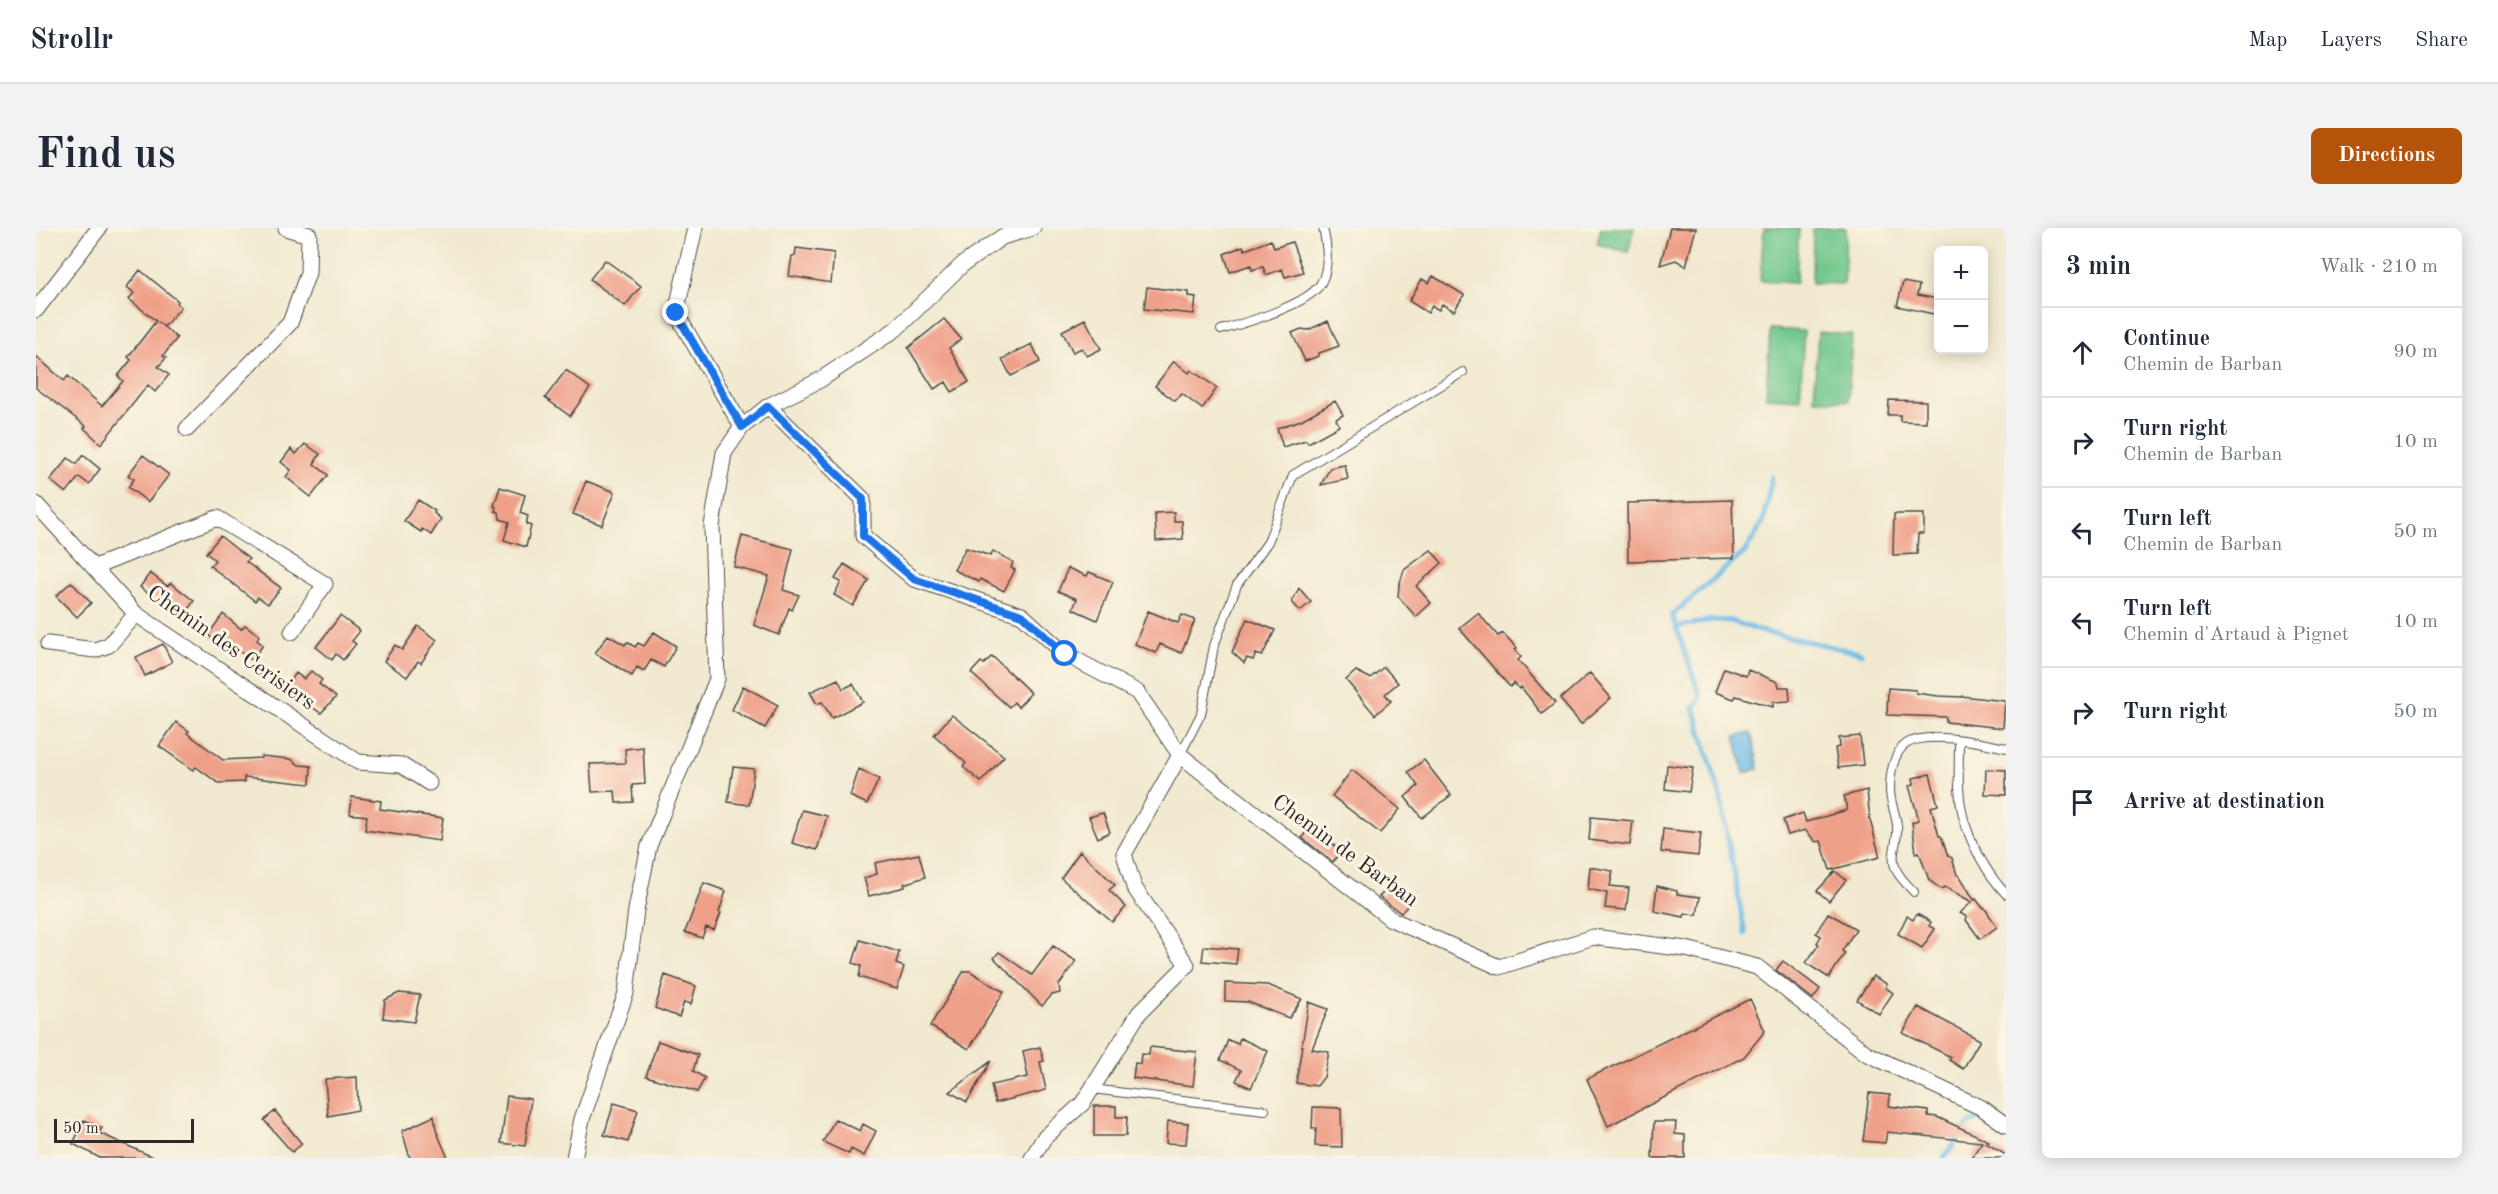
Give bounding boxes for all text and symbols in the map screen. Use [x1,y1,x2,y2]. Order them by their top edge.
text: Strollr [30,27,113,55]
text: Map [2248,30,2287,51]
text: Layers [2320,30,2382,51]
text: Share [2415,30,2468,51]
button: Directions [2311,128,2462,184]
text: Find us [36,135,175,177]
map controls [1934,246,1988,354]
button: + [1934,246,1988,300]
text: 3 min [2066,254,2131,280]
text: Walk · 210 m [2319,257,2438,277]
route end [662,299,688,325]
button: − [1934,300,1988,354]
text: Continue [2123,328,2210,350]
icon: ahead [2066,336,2099,369]
text: 90 m [2393,342,2438,362]
text: Chemin de Barban [2123,355,2282,375]
text: Turn right [2123,418,2227,440]
icon: right [2066,426,2099,459]
text: 10 m [2393,432,2438,452]
text: Chemin de Barban [2123,445,2282,465]
text: Turn left [2123,508,2212,530]
icon: left [2066,516,2099,549]
text: 50 m [2393,522,2438,542]
text: Chemin de Barban [2123,535,2282,555]
street label: Chemin des Cerisiers [143,582,319,714]
text: Turn left [2123,598,2212,620]
icon: left [2066,606,2099,639]
text: 10 m [2393,612,2438,632]
text: Chemin d'Artaud à Pignet [2123,625,2349,645]
route start [1051,640,1077,666]
icon: right [2066,696,2099,729]
text: Turn right [2123,701,2227,723]
text: 50 m [2393,702,2438,722]
icon: arrive [2066,786,2099,819]
street label: Chemin de Barban [1268,791,1422,911]
text: Arrive at destination [2123,791,2325,813]
scale bar [54,1116,194,1144]
text: 50 m [63,1121,99,1137]

